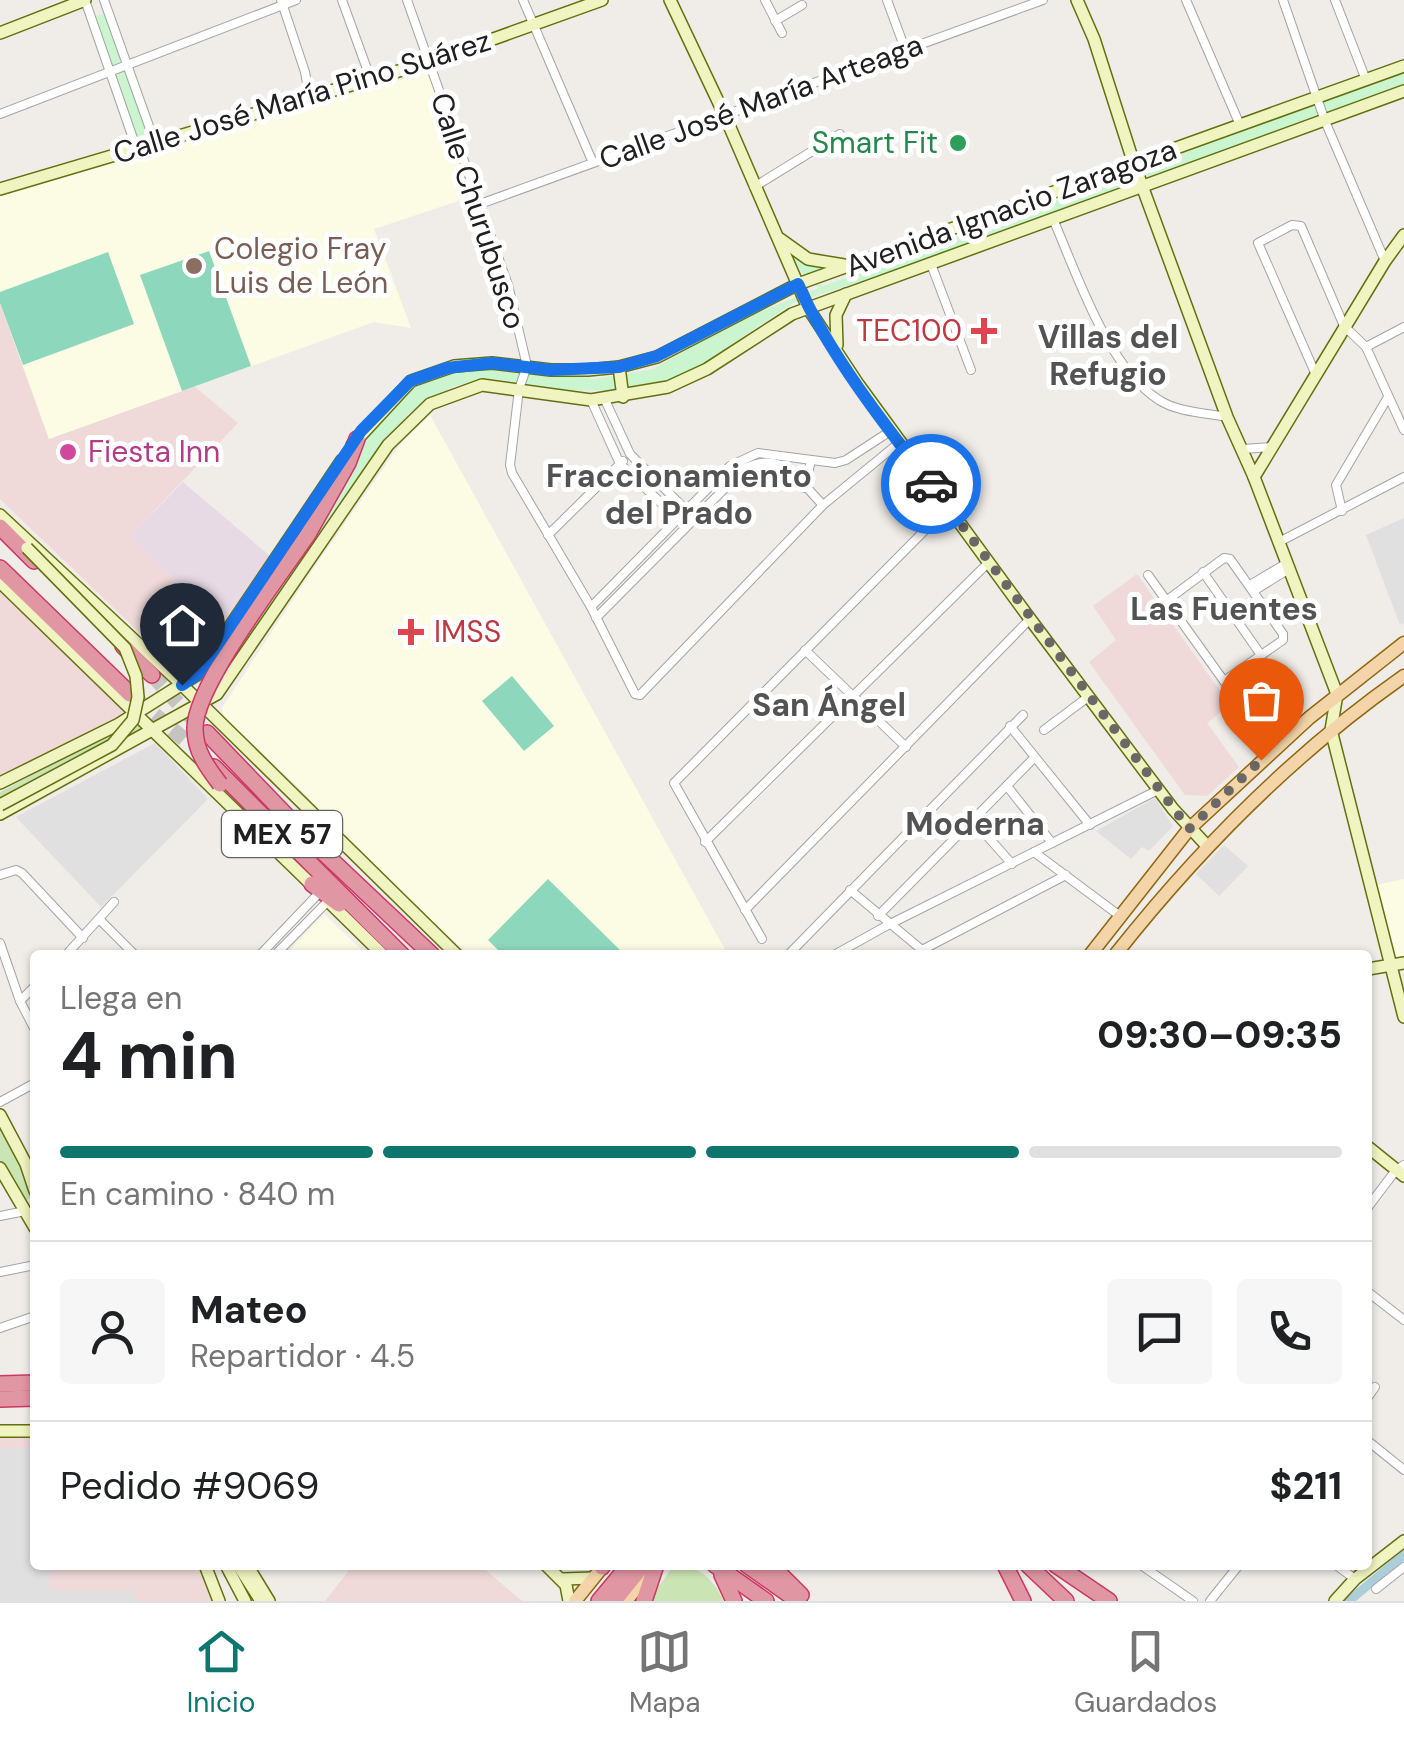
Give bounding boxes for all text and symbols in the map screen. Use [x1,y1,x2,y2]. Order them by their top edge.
street label: Calle José María Pino Suárez [108,20,495,173]
street label: Calle José María Arteaga [594,25,928,178]
street label: Calle Churubusco [422,88,535,334]
place label: Smart Fit [812,123,938,162]
street label: Avenida Ignacio Zaragoza [840,129,1182,286]
marker: Smart Fit [947,132,969,154]
place label: Colegio Fray Luis de León [214,229,388,302]
marker: Colegio Fray Luis de León [183,255,205,277]
place label: TEC100 [856,311,962,350]
district label: Villas del Refugio [1038,316,1178,395]
marker: TEC100 [971,318,997,344]
place label: Fiesta Inn [88,432,220,471]
courier [881,434,981,534]
marker: Fiesta Inn [57,441,79,463]
district label: Fraccionamiento del Prado [546,455,812,534]
icon: car [904,457,959,512]
pin [140,583,225,686]
district label: Las Fuentes [1130,588,1318,630]
icon: home [155,598,210,653]
place label: IMSS [434,612,501,651]
marker: IMSS [398,619,424,645]
pin [1219,658,1304,761]
icon: bag [1234,673,1289,728]
district label: San Ángel [752,684,906,726]
district label: Moderna [905,803,1045,845]
road number: MEX 57 [222,811,342,857]
text: Llega en [60,977,182,1019]
text: 09:30–09:35 [1097,1010,1342,1060]
text: 4 min [60,1014,238,1098]
text: En camino · 840 m [60,1173,335,1215]
button: person [60,1279,165,1384]
button: chat [1107,1279,1212,1384]
button: phone [1237,1279,1342,1384]
text: Mateo [190,1285,308,1335]
text: Repartidor · 4.5 [190,1335,415,1377]
text: Pedido #9069 [60,1461,319,1511]
text: $211 [1269,1461,1342,1511]
tab: Inicio [187,1624,255,1721]
tab: Mapa [629,1624,700,1721]
tab: Guardados [1074,1624,1217,1721]

